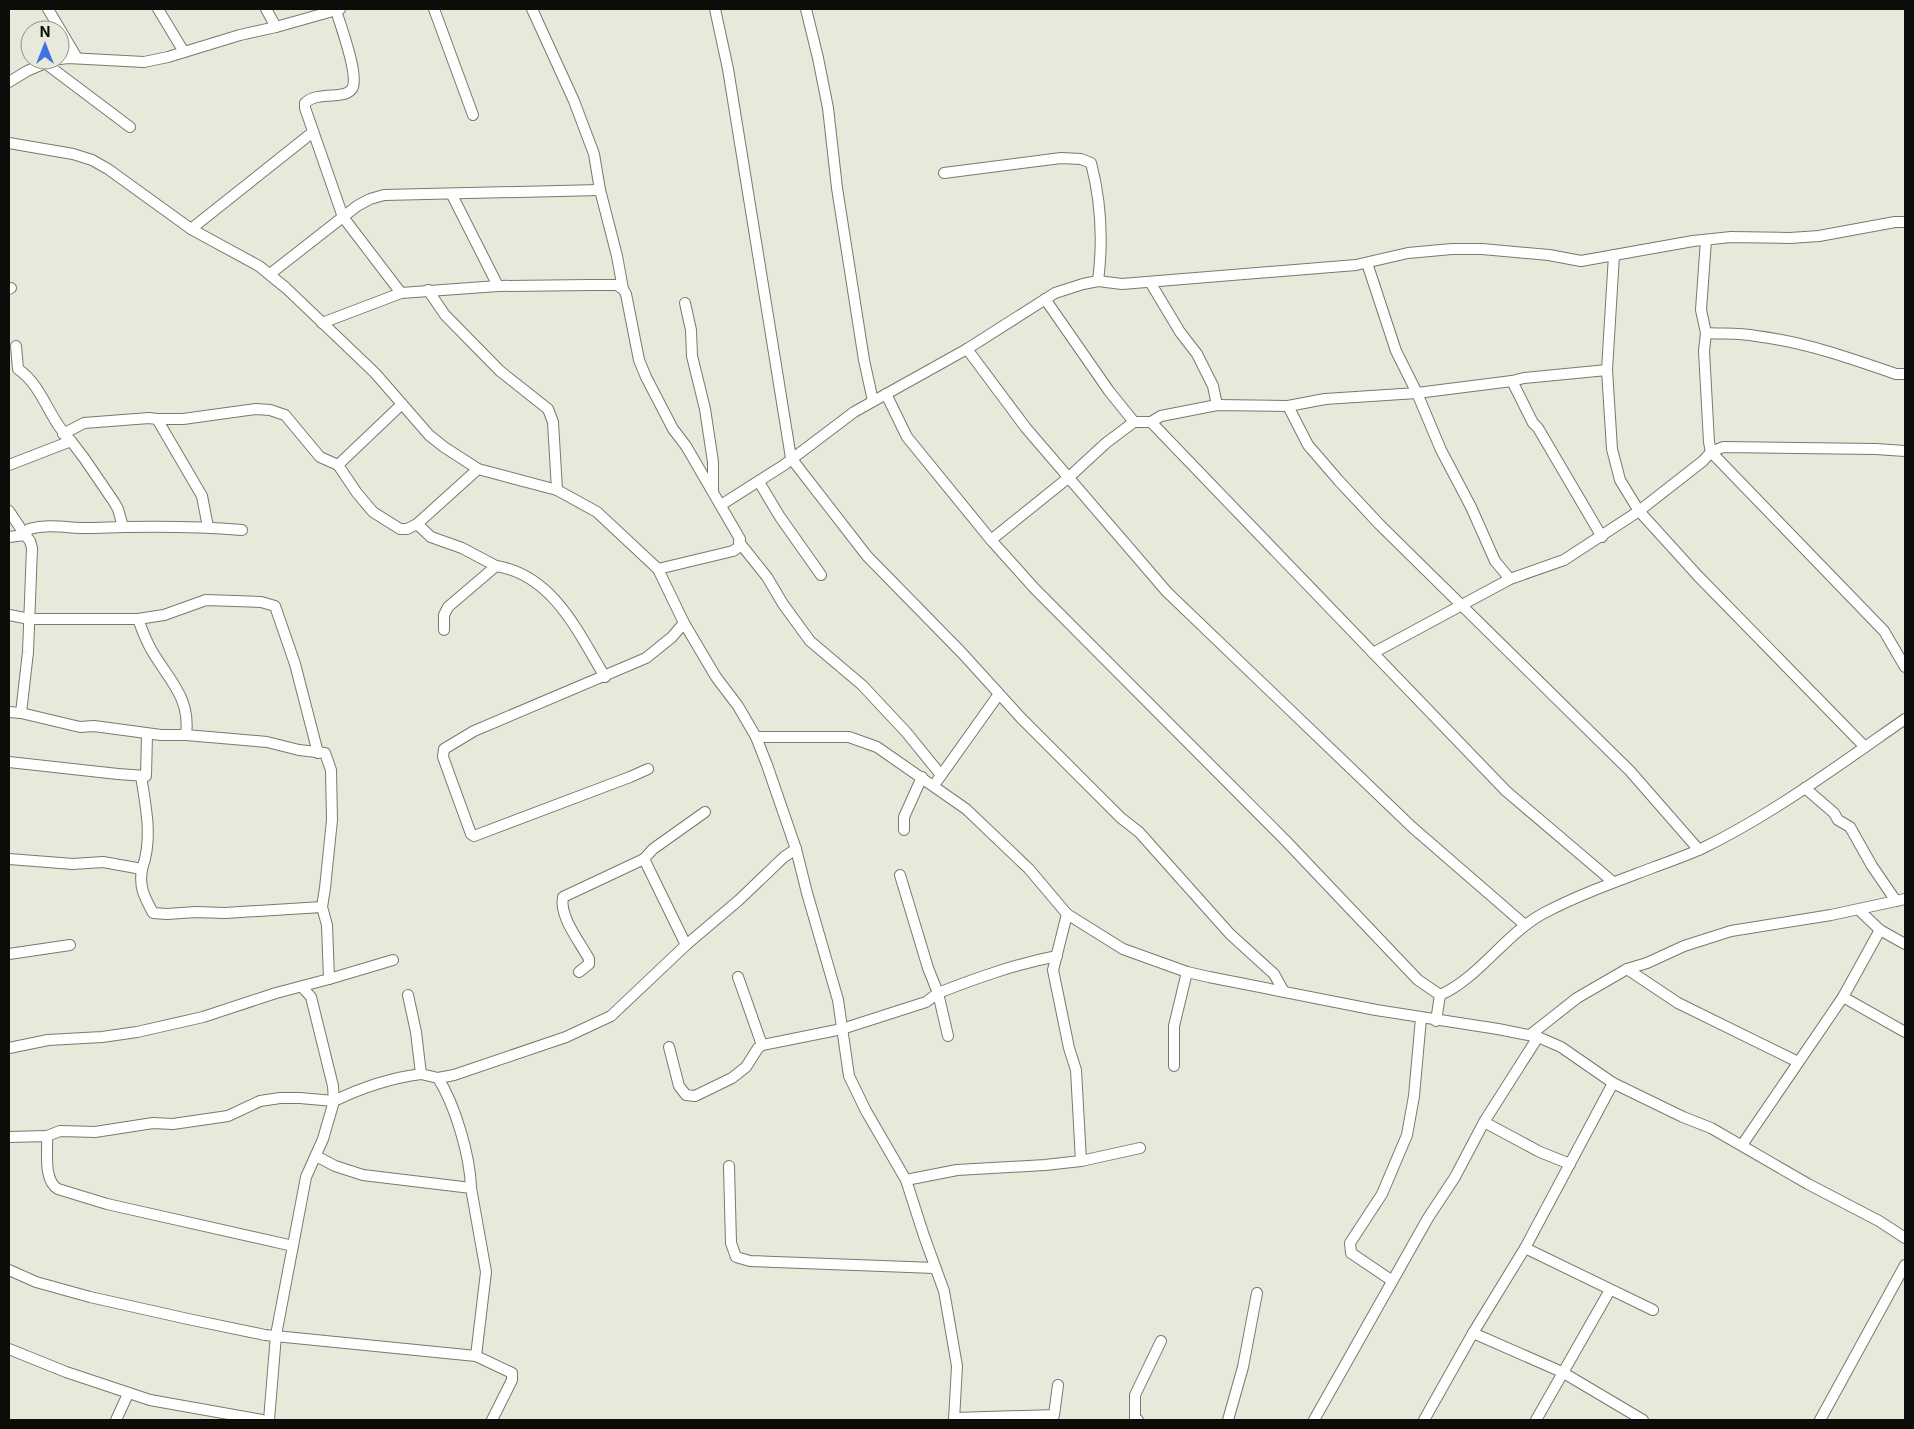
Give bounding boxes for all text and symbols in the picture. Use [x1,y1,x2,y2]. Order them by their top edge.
north arrow [20,20,70,70]
text: N [40,23,50,40]

